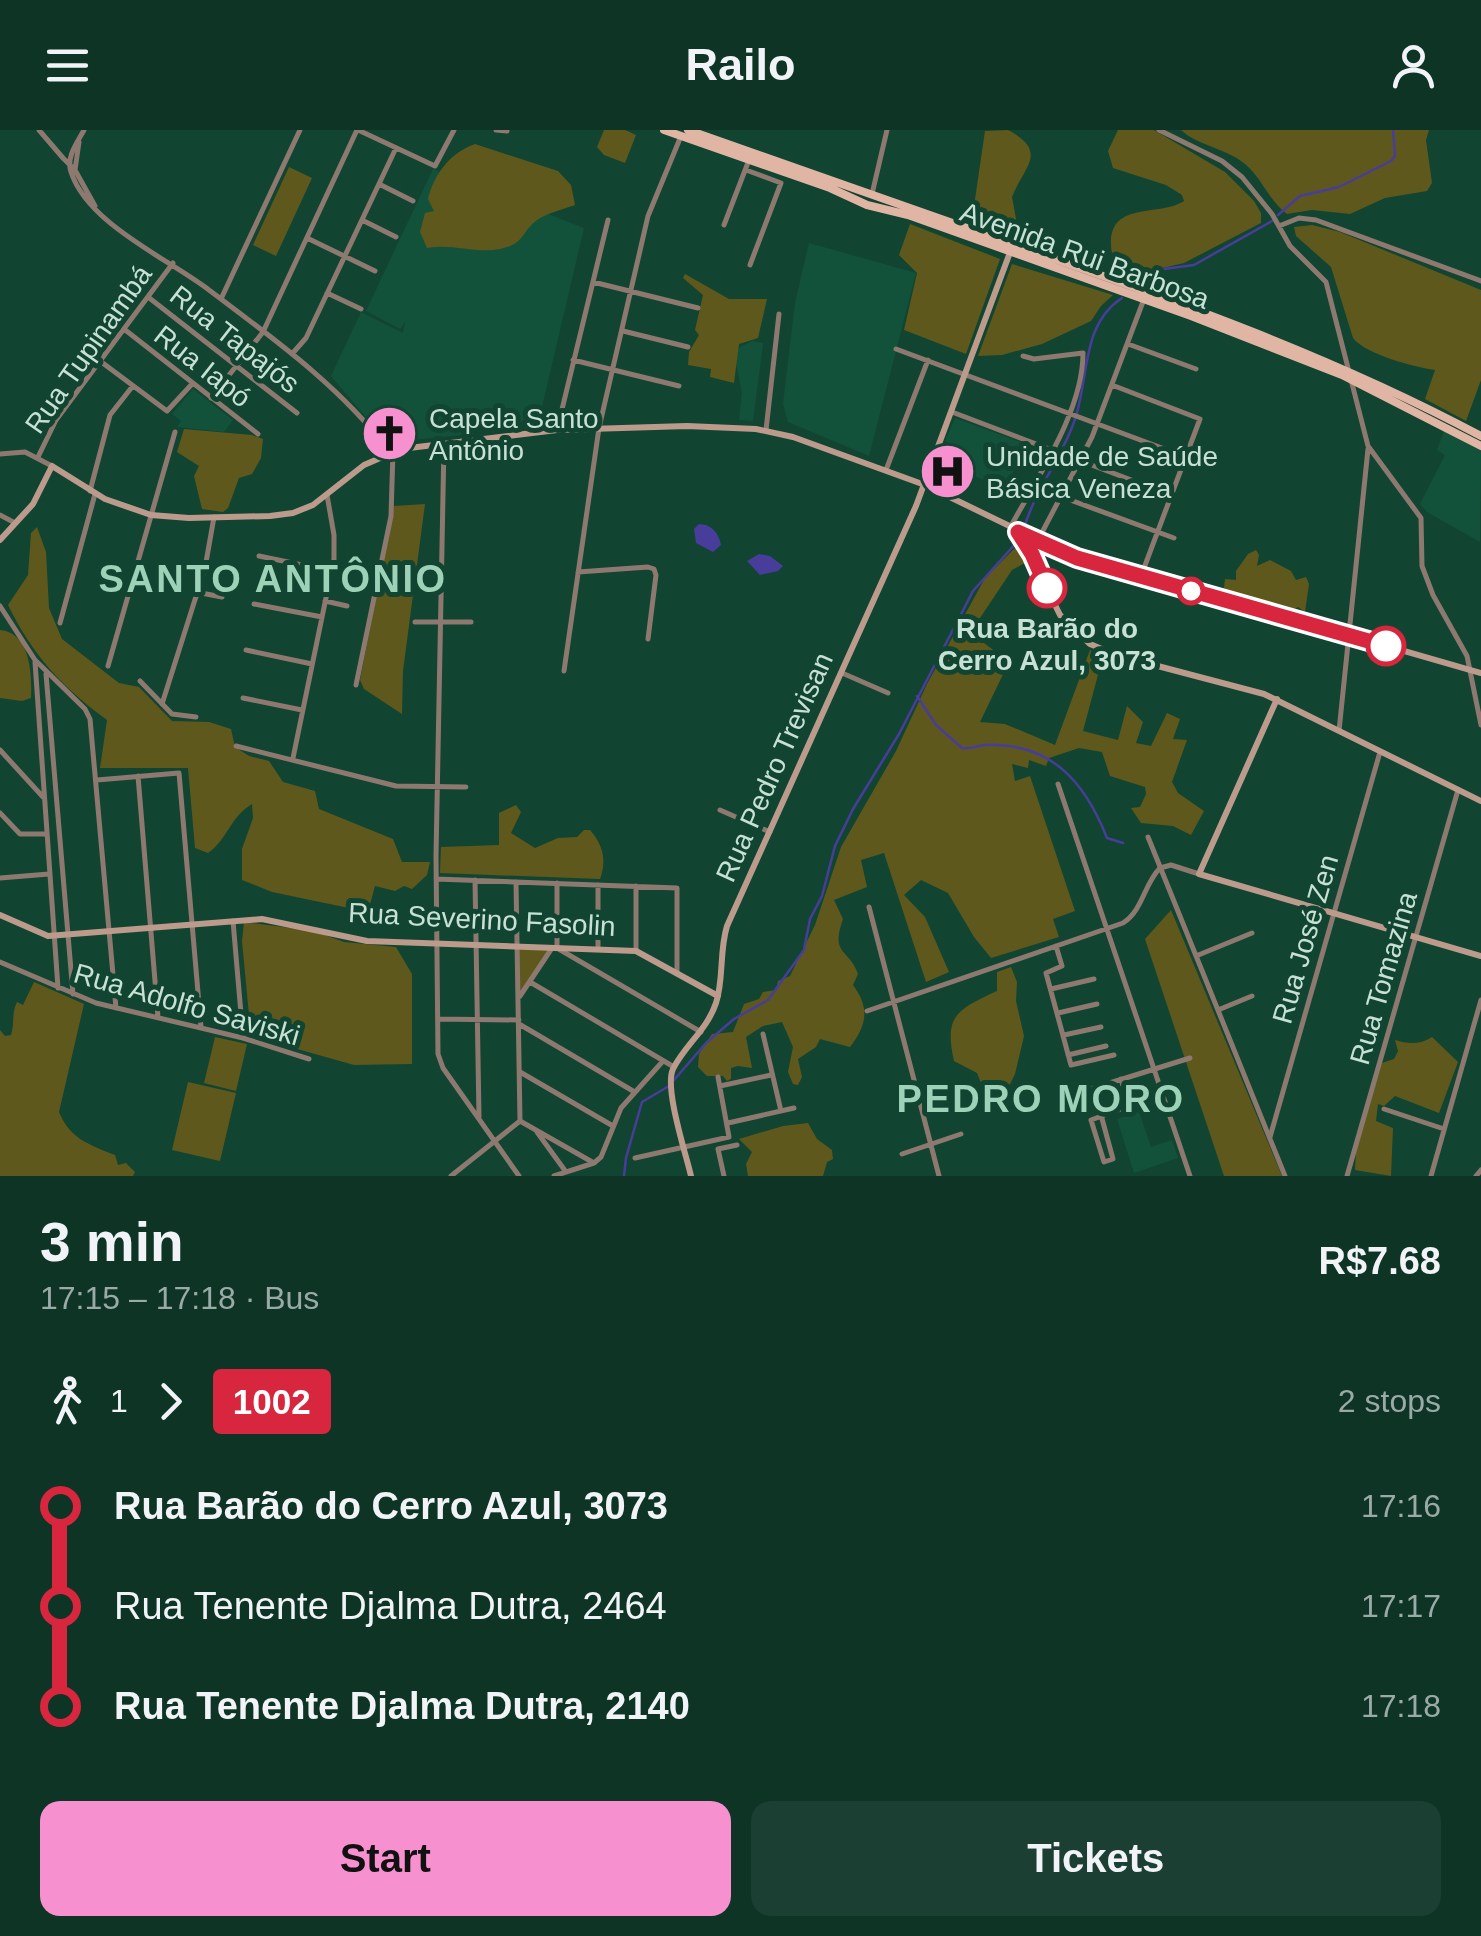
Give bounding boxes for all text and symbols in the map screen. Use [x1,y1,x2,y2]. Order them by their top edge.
icon: menu [40,38,95,93]
icon: person [1386,38,1441,93]
text: Railo [685,39,796,90]
street label: Avenida Rui Barbosa [956,196,1214,315]
street label: Rua Tupinambá [19,259,158,439]
street label: Rua Tapajós [164,279,305,399]
street label: Rua Iapó [148,319,257,414]
place label: Capela Santo Antônio [429,403,599,466]
church icon: Capela Santo Antônio [360,404,420,464]
place label: Unidade de Saúde Básica Veneza [986,441,1218,504]
hospital icon: Unidade de Saúde Básica Veneza [917,442,977,502]
district label: SANTO ANTÔNIO [98,556,448,600]
marker: Rua Barão do Cerro Azul, 3073 [1028,569,1066,607]
unlabelled marker [1178,578,1204,604]
place label: Rua Barão do Cerro Azul, 3073 [938,613,1156,676]
unlabelled marker [1367,627,1405,665]
street label: Rua Pedro Trevisan [710,648,839,887]
street label: Rua José Zen [1267,851,1344,1027]
street label: Rua Tomazina [1344,888,1423,1068]
street label: Rua Severino Fasolin [347,897,616,942]
street label: Rua Adolfo Saviski [70,957,303,1052]
district label: PEDRO MORO [897,1078,1185,1120]
text: 3 min [40,1211,184,1273]
text: R$7.68 [1318,1240,1441,1282]
text: 17:15 – 17:18 · Bus [40,1280,319,1316]
icon: walk [40,1374,95,1429]
icon: forward [143,1374,198,1429]
text: 1002 [233,1382,311,1421]
text: 1 [110,1383,128,1419]
text: 2 stops [1338,1383,1441,1419]
text: Rua Barão do Cerro Azul, 3073 [114,1485,668,1527]
text: 17:16 [1361,1488,1441,1524]
text: Rua Tenente Djalma Dutra, 2464 [114,1585,667,1627]
text: 17:17 [1361,1588,1441,1624]
text: Rua Tenente Djalma Dutra, 2140 [114,1685,690,1727]
text: 17:18 [1361,1688,1441,1724]
button: Start [40,1801,731,1916]
button: Tickets [751,1801,1441,1916]

